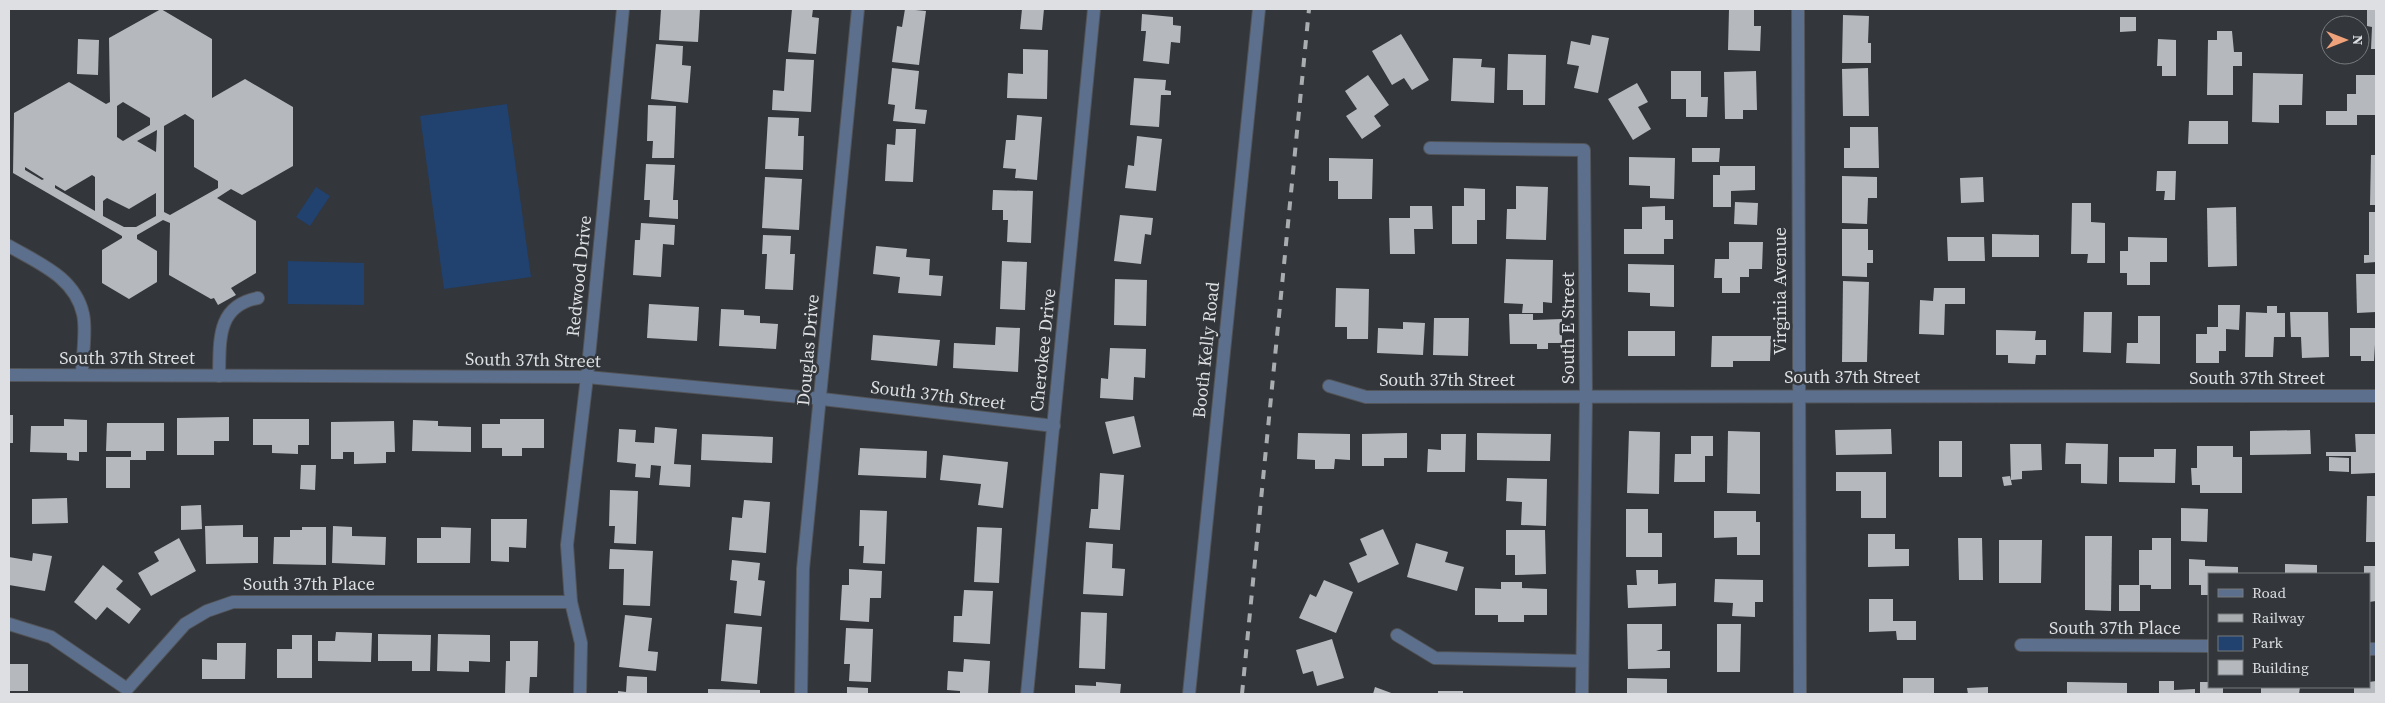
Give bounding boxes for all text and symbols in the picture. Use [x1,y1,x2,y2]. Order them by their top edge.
north arrow [2320,15,2370,65]
text: N [2348,35,2368,45]
street label: Redwood Drive [560,214,597,338]
street label: Virginia Avenue [1767,227,1792,355]
street label: South E Street [1555,272,1580,384]
street label: Booth Kelly Road [1186,280,1225,419]
street label: Cherokee Drive [1024,287,1061,413]
street label: Douglas Drive [790,293,825,407]
street label: South 37th Street [59,345,195,370]
street label: South 37th Street [465,346,601,373]
street label: South 37th Street [1784,364,1920,389]
street label: South 37th Street [2189,365,2325,390]
street label: South 37th Street [1379,367,1515,392]
street label: South 37th Street [869,374,1007,415]
street label: South 37th Place [243,571,375,596]
legend [2208,573,2370,688]
text: Road [2252,582,2286,603]
text: Railway [2252,607,2305,628]
street label: South 37th Place [2049,615,2181,640]
text: Park [2252,632,2284,653]
text: Building [2252,657,2309,678]

